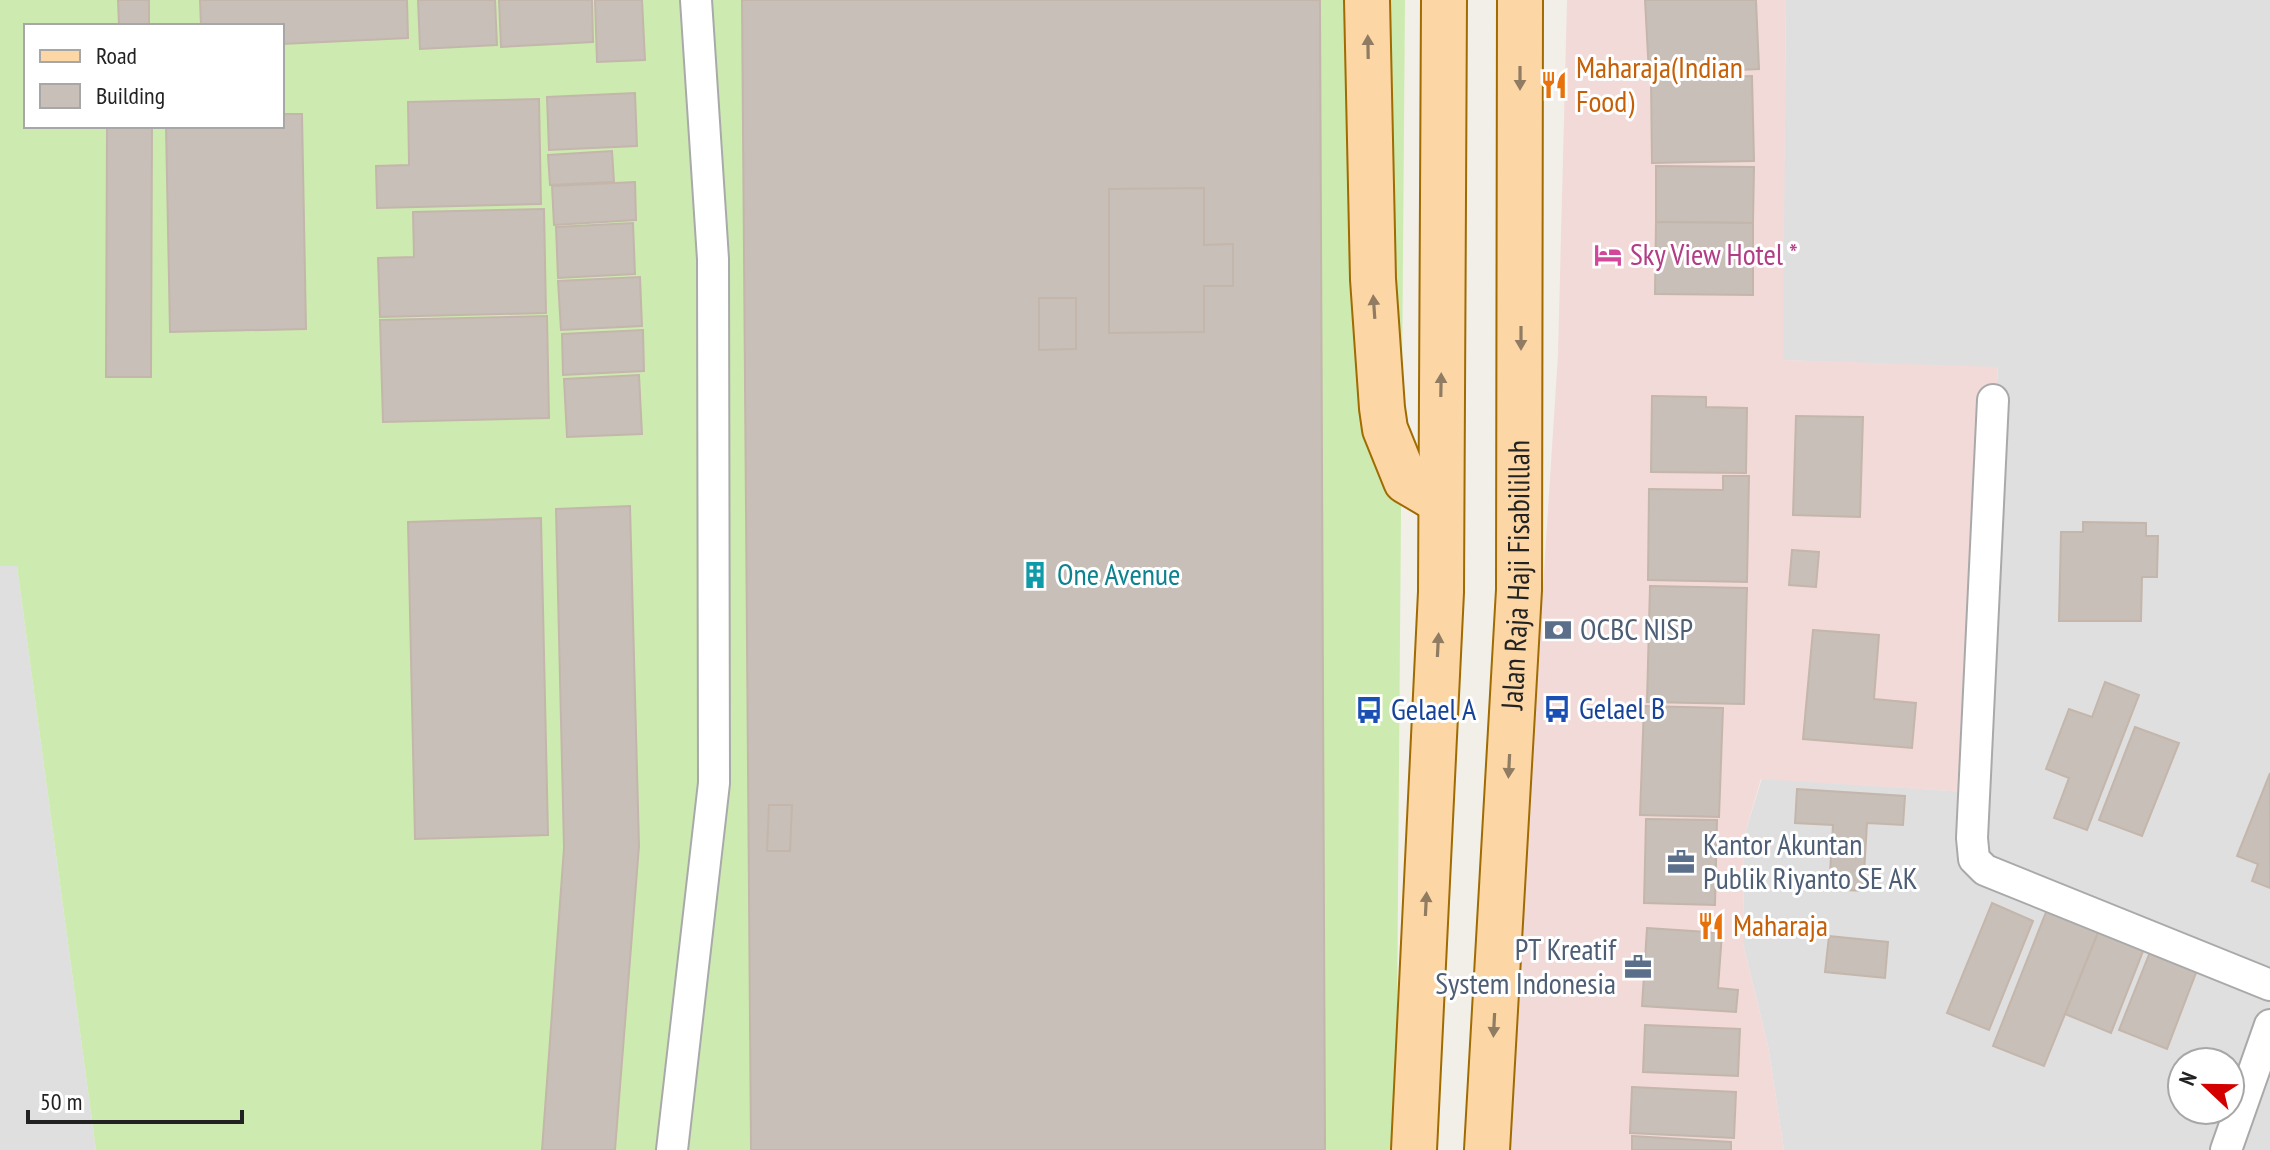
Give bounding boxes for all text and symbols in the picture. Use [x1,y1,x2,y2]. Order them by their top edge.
legend [24,24,284,128]
one-way arrow [1362,34,1374,59]
text: Road [96,40,137,71]
place label: Maharaja(Indian Food) [1576,47,1743,120]
one-way arrow [1514,66,1526,91]
restaurant icon: Maharaja(Indian Food) [1539,70,1569,100]
text: Building [96,80,165,111]
place label: Sky View Hotel * [1630,234,1798,273]
hotel icon: Sky View Hotel * [1593,240,1623,270]
one-way arrow [1368,294,1381,319]
one-way arrow [1515,326,1527,351]
one-way arrow [1435,372,1447,397]
street label: Jalan Raja Haji Fisabilillah [1491,440,1537,712]
place label: One Avenue [1057,554,1180,593]
building icon: One Avenue [1020,560,1050,590]
place label: OCBC NISP [1580,609,1693,648]
bank icon: OCBC NISP [1543,615,1573,645]
one-way arrow [1432,632,1445,657]
place label: Gelael B [1579,688,1665,727]
place label: Gelael A [1391,689,1477,728]
bus stop icon: Gelael B [1542,694,1572,724]
bus stop icon: Gelael A [1354,695,1384,725]
one-way arrow [1502,754,1515,779]
place label: Kantor Akuntan Publik Riyanto SE AK [1703,824,1918,897]
office icon: Kantor Akuntan Publik Riyanto SE AK [1666,847,1696,877]
one-way arrow [1419,891,1432,916]
place label: Maharaja [1733,905,1828,944]
restaurant icon: Maharaja [1696,911,1726,941]
place label: PT Kreatif System Indonesia [1435,929,1617,1002]
office icon: PT Kreatif System Indonesia [1623,952,1653,982]
one-way arrow [1487,1013,1500,1038]
north arrow [2166,1046,2246,1126]
text: N [2172,1068,2203,1089]
scale bar [28,1074,242,1124]
text: 50 m [40,1086,82,1117]

